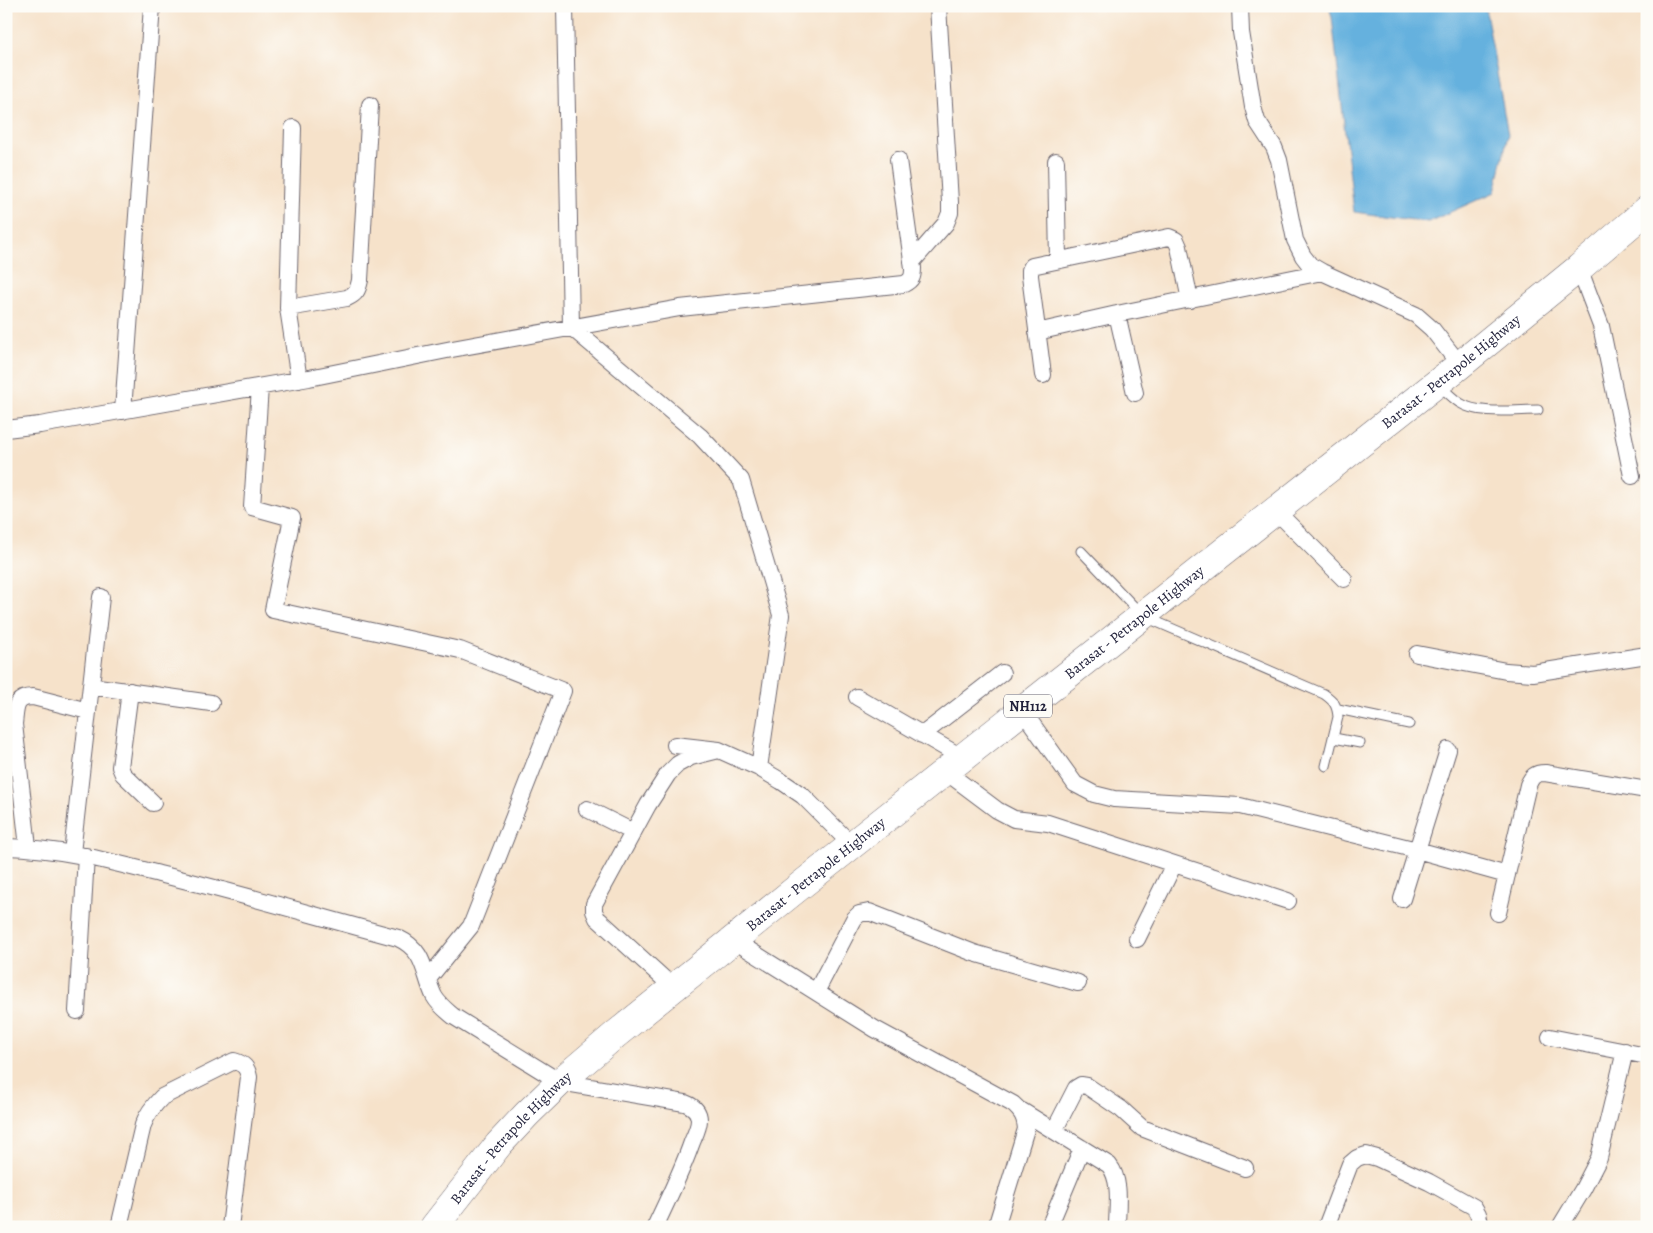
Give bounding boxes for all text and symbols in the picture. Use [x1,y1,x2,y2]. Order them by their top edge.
street label: Barasat - Petrapole Highway [1377,310,1525,433]
street label: Barasat - Petrapole Highway [1060,561,1208,684]
road number: NH112 [1004,694,1052,718]
street label: Barasat - Petrapole Highway [742,812,890,936]
street label: Barasat - Petrapole Highway [446,1066,576,1208]

